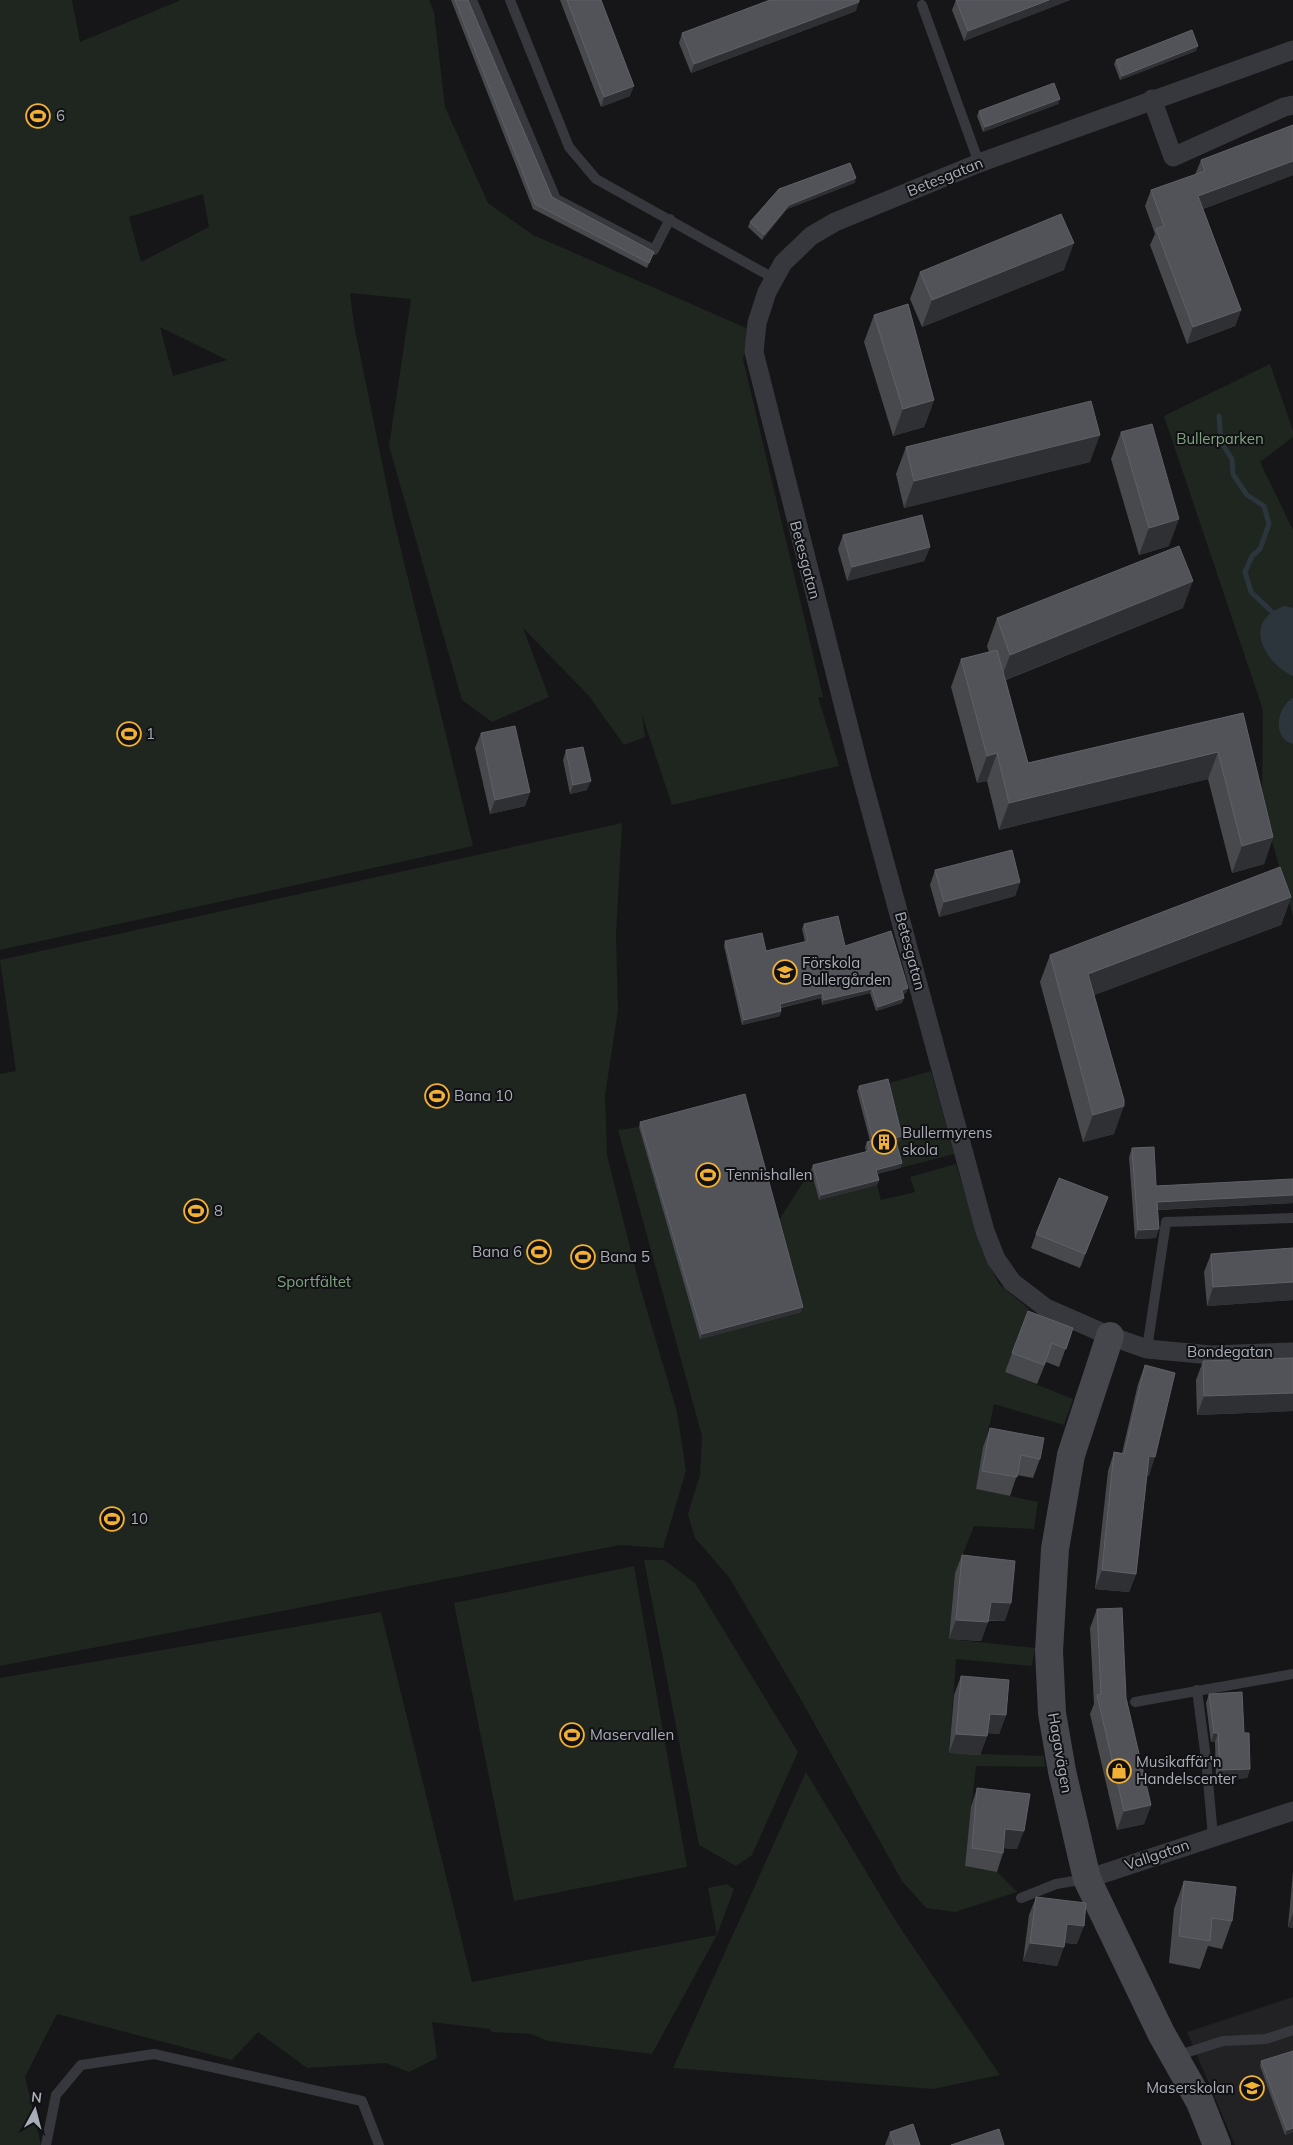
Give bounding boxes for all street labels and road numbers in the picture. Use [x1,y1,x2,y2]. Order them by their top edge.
street label: Betesgatan [904,153,986,200]
street label: Betesgatan [786,519,825,601]
street label: Betesgatan [891,910,930,992]
street label: Bondegatan [1187,1342,1273,1361]
street label: Hagavägen [1044,1711,1077,1795]
street label: Vallgatan [1122,1835,1192,1874]

